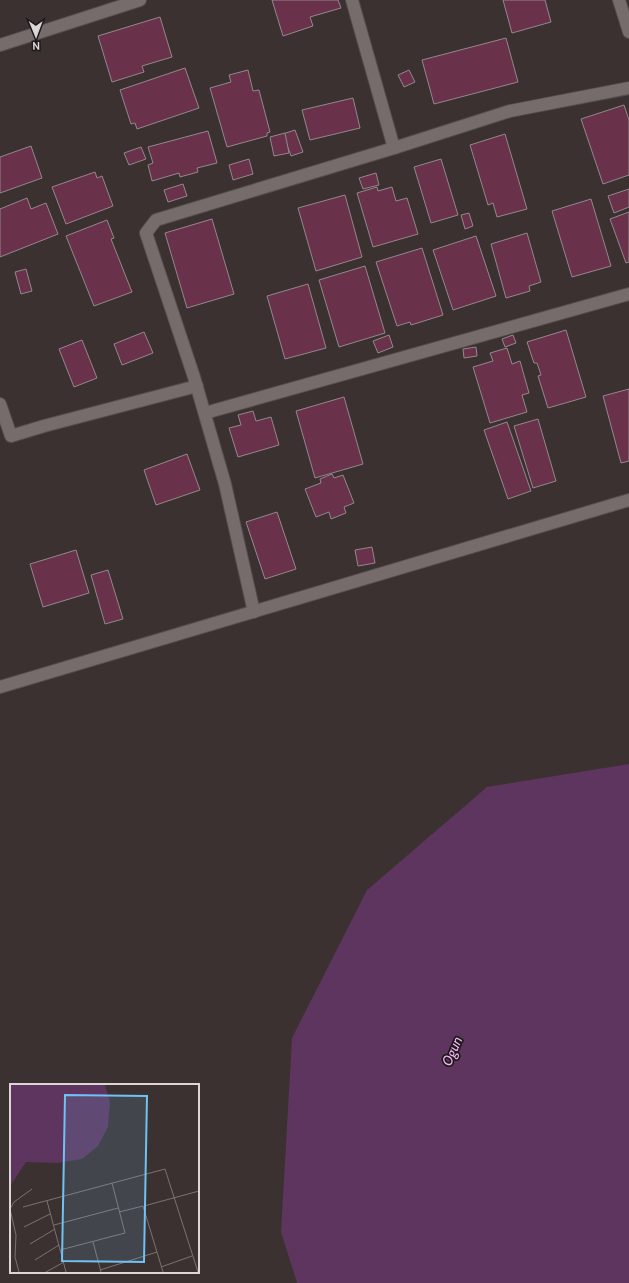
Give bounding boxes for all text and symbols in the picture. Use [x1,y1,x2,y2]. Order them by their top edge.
north arrow [16,16,56,56]
text: N [32,39,40,53]
water label: Ogun [438,1033,466,1069]
inset map [10,1084,199,1273]

